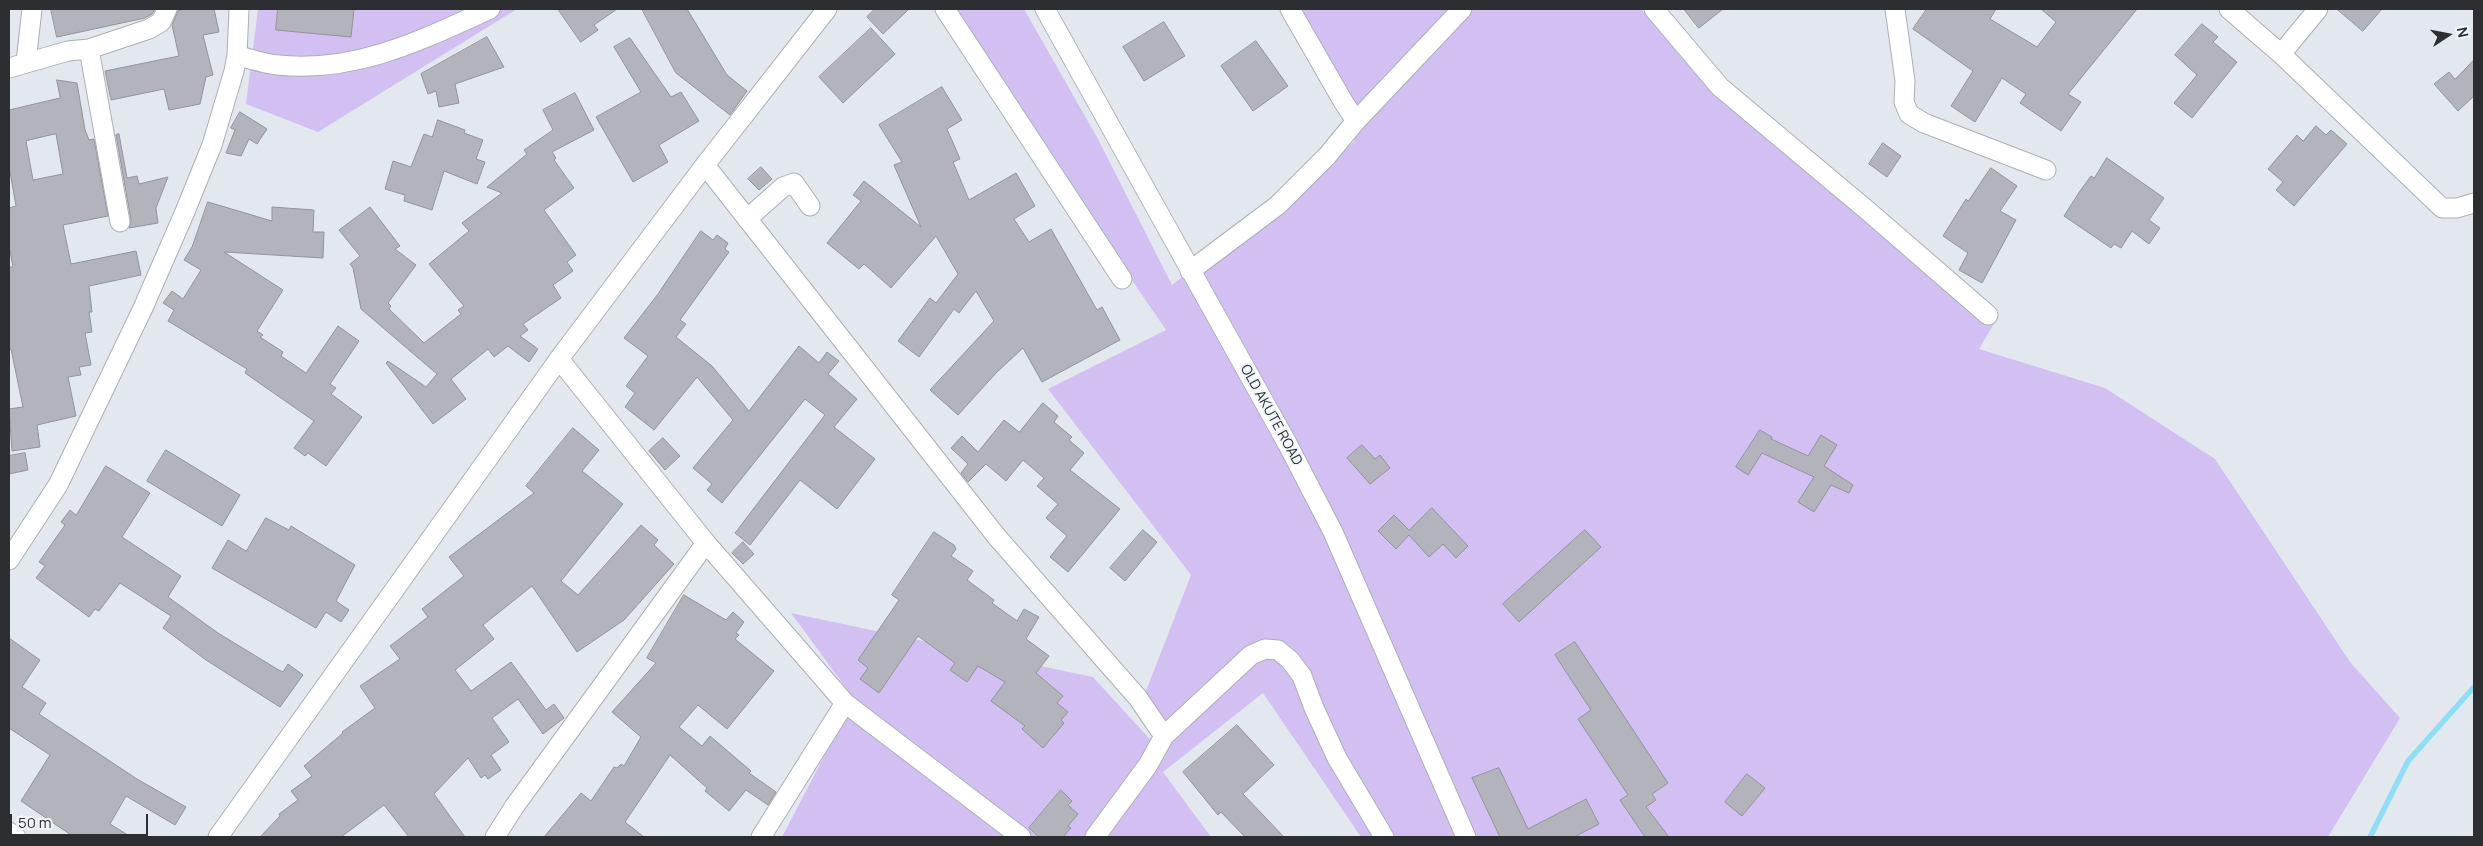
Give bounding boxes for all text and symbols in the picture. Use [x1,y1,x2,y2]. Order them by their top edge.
north arrow [2423,10,2473,60]
text: N [2453,25,2474,39]
street label: OLD AKUTE ROAD [1236,362,1306,468]
scale bar [12,804,150,836]
text: 50 m [18,812,52,833]

